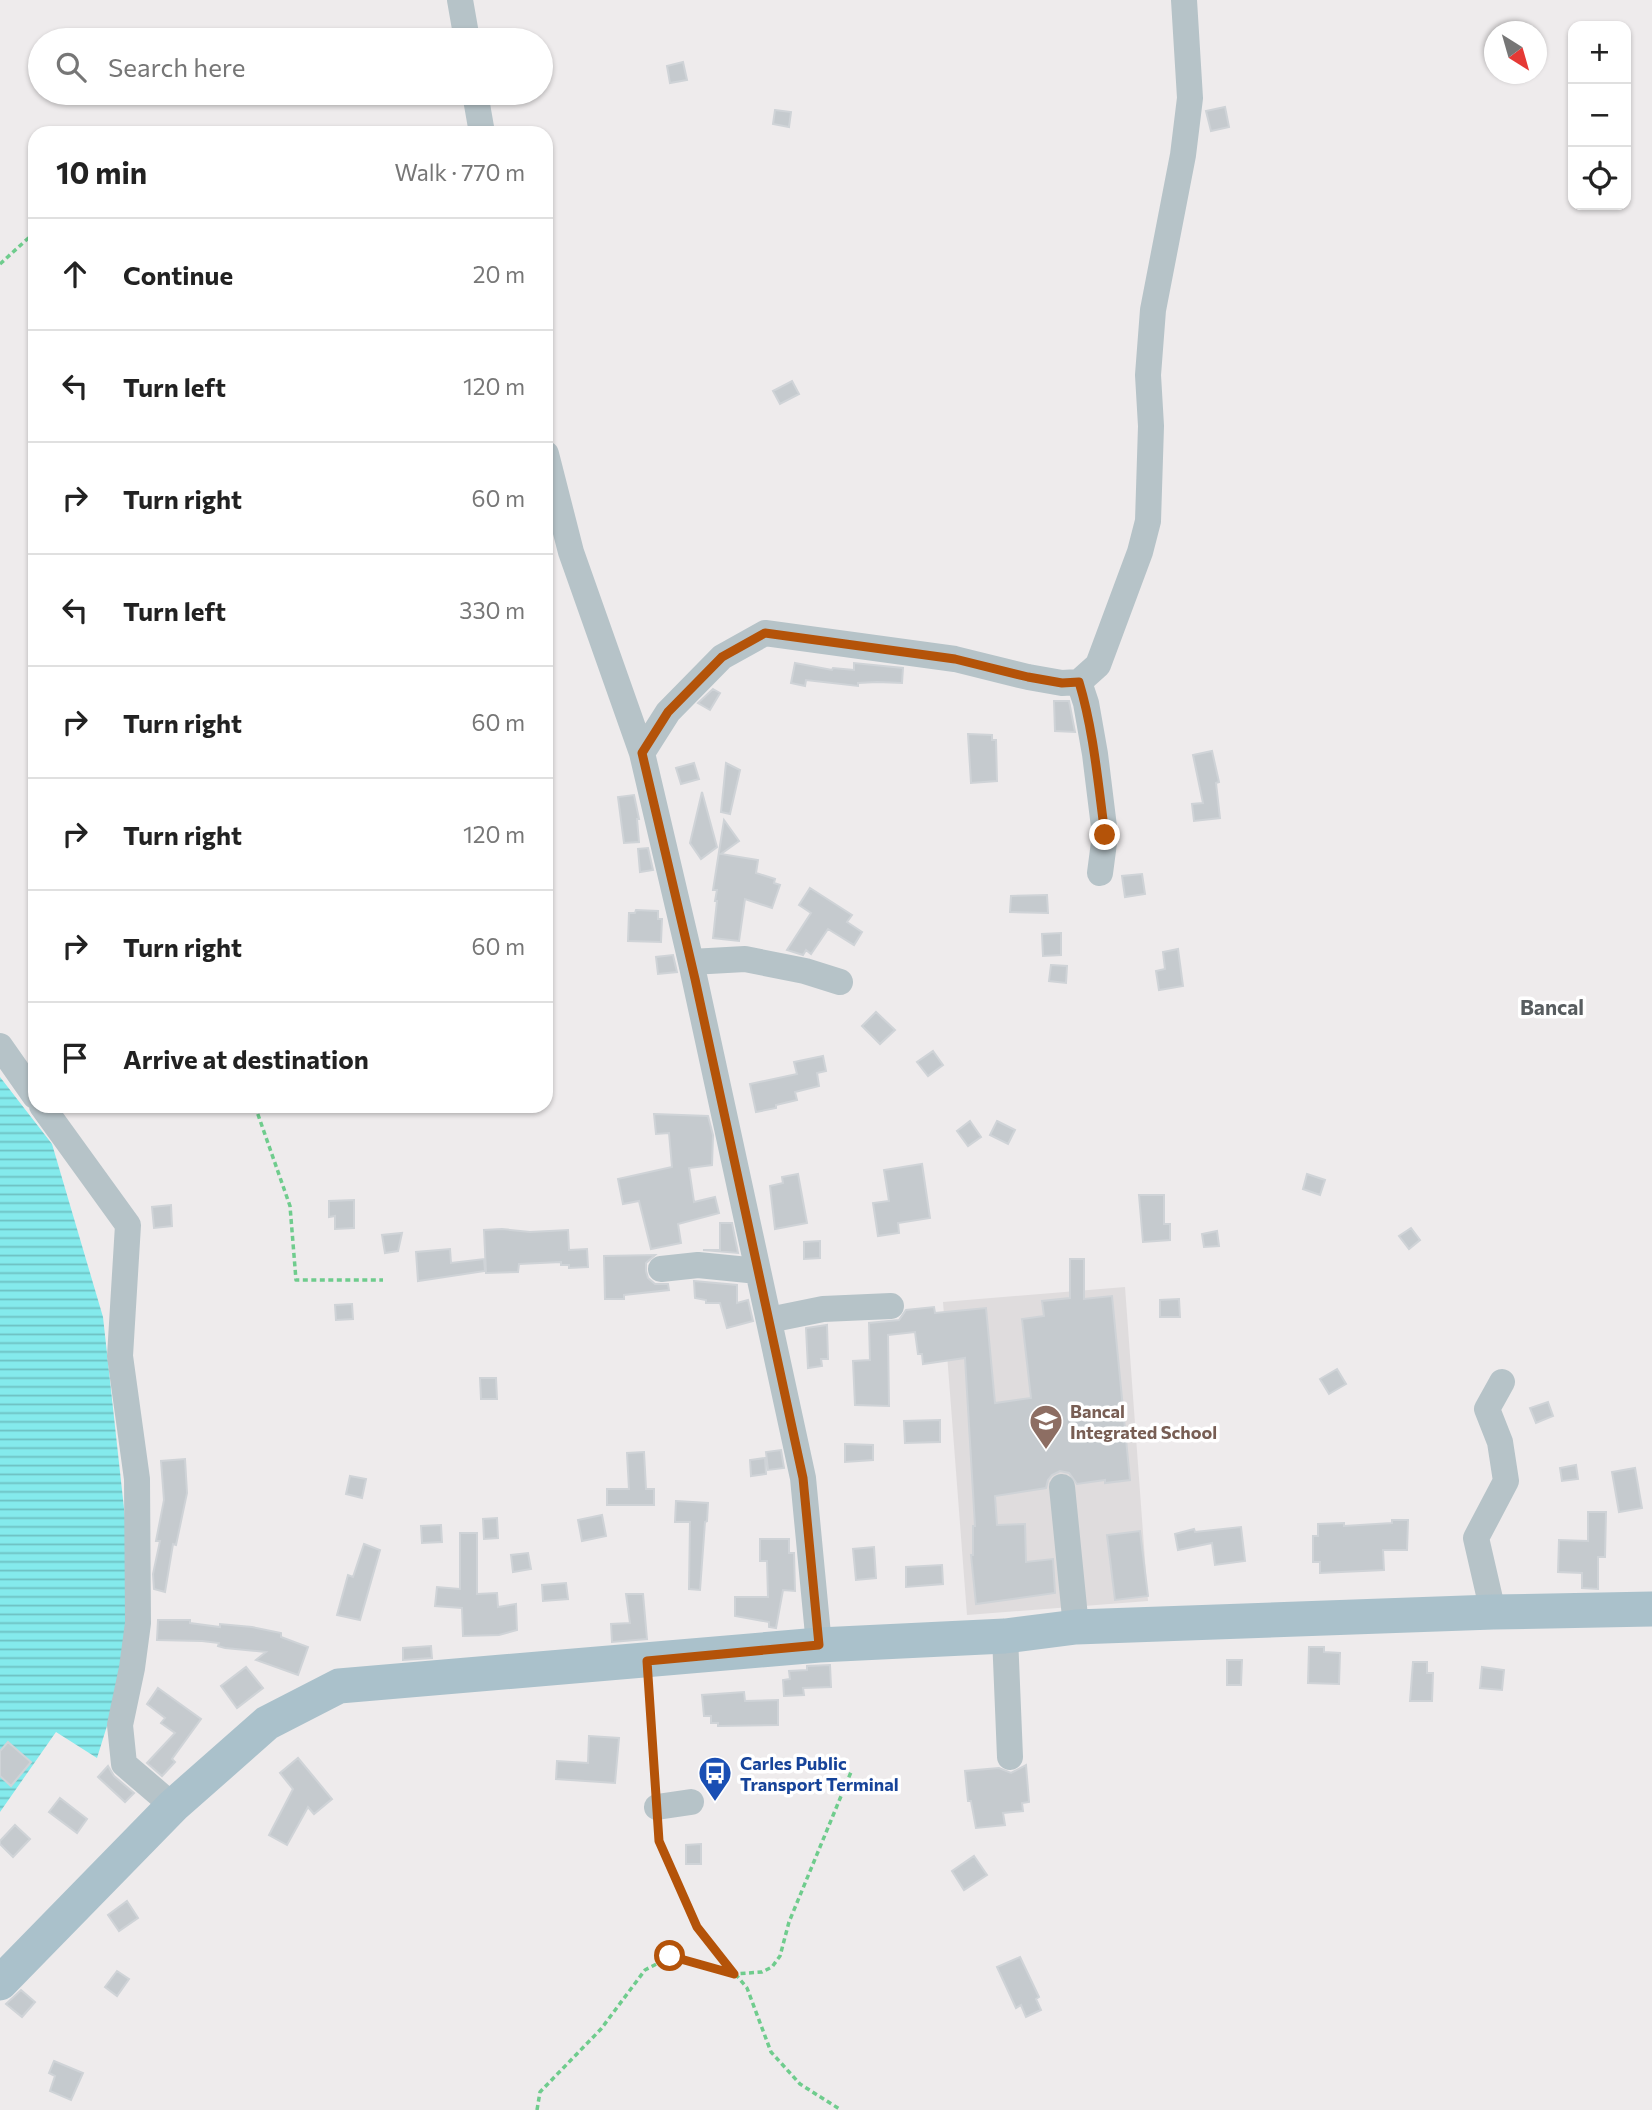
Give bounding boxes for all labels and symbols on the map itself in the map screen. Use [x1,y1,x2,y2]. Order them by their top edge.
north arrow [1484,21,1547,84]
route end [1089,819,1120,850]
district label: Bancal [1520,994,1584,1019]
place label: Bancal Integrated School [1070,1400,1217,1443]
school or university icon: Bancal Integrated School [1027,1402,1065,1451]
place label: Carles Public Transport Terminal [740,1752,899,1795]
bus stop icon: Carles Public Transport Terminal [696,1754,734,1803]
route start [654,1940,685,1971]

